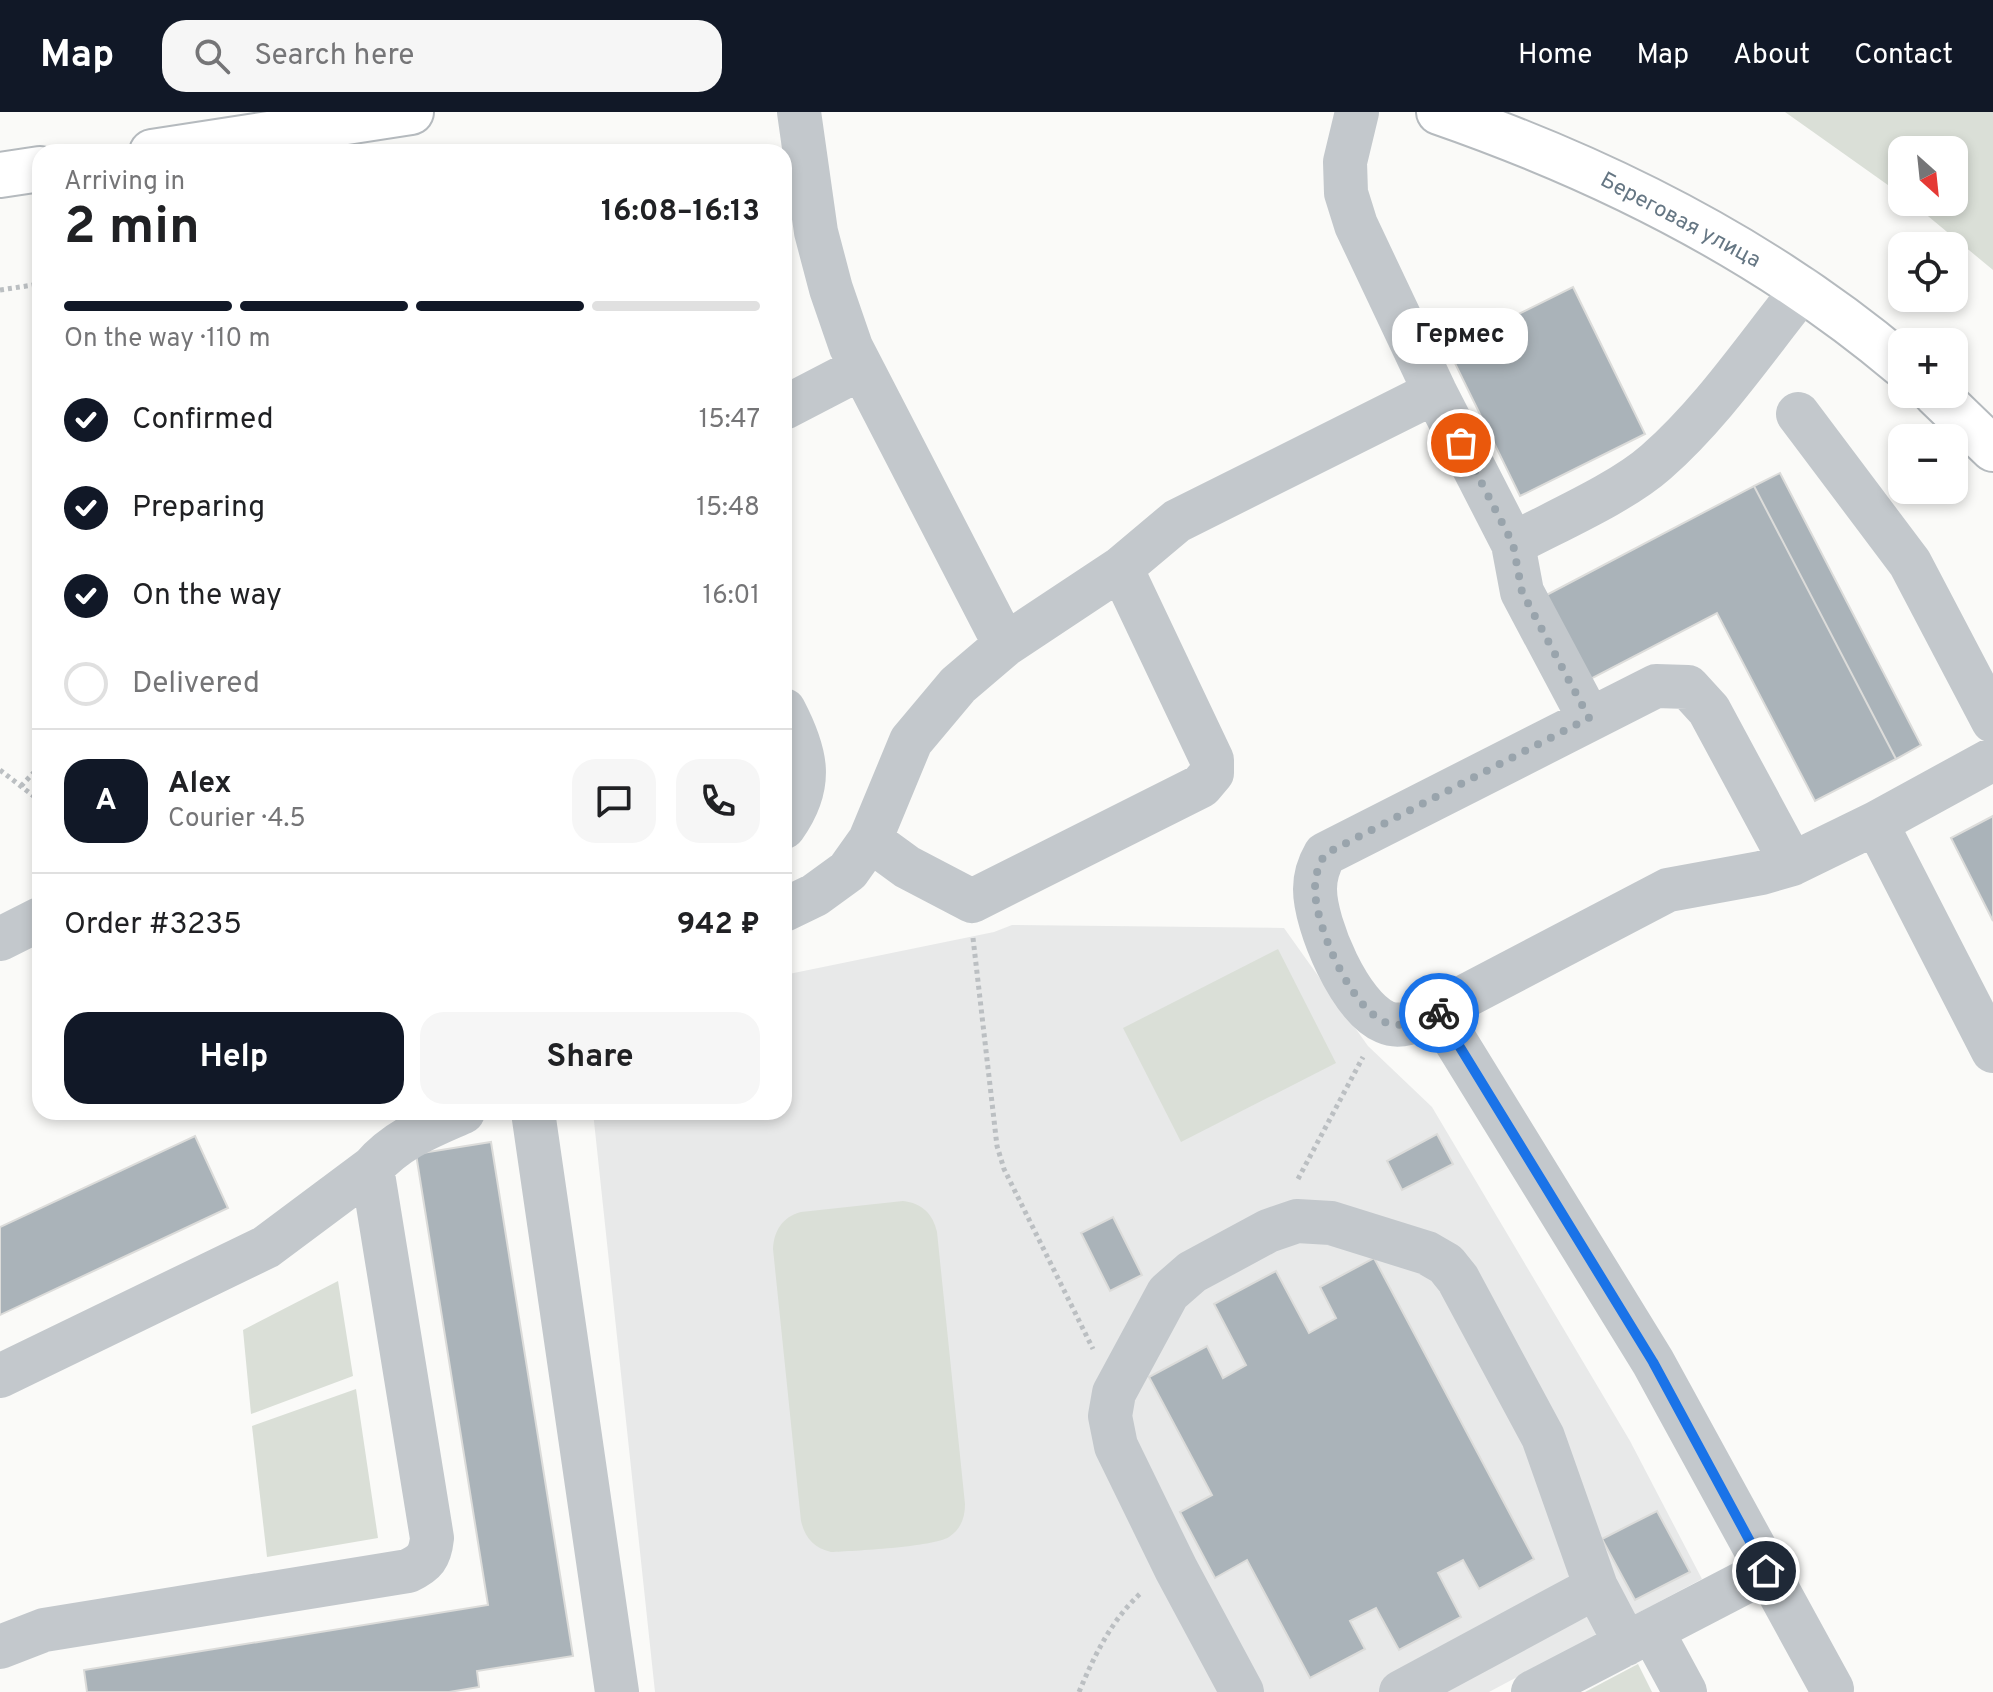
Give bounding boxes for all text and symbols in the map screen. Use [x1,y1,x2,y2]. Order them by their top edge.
search box [162,20,722,92]
text: Map [40,32,114,81]
icon: search [190,34,234,78]
text: Search here [254,38,414,75]
text: Home [1518,38,1592,74]
text: Map [1636,38,1689,74]
text: About [1733,38,1810,74]
text: Contact [1854,38,1953,74]
north arrow [1888,136,1968,216]
map controls [1888,136,1968,504]
text: Arriving in [64,166,185,199]
street label: Береговая улица [1595,167,1765,275]
text: 16:08–16:13 [601,194,760,231]
text: 2 min [64,196,200,262]
button: locate [1888,232,1968,312]
callout: Гермес [1393,307,1529,363]
text: Гермес [1415,319,1505,352]
text: On the way · 110 m [64,323,270,356]
button: + [1888,328,1968,408]
icon: check [64,398,108,442]
text: Confirmed [132,402,274,439]
text: 15:47 [699,404,760,437]
pin [1427,409,1495,477]
icon: bag [1439,421,1483,465]
button: − [1888,424,1968,504]
icon: check [64,486,108,530]
text: Preparing [132,490,265,527]
text: 15:48 [696,492,760,525]
icon: check [64,574,108,618]
text: On the way [132,578,282,615]
text: 16:01 [703,580,760,613]
text: Delivered [132,666,260,703]
button: chat [572,759,656,843]
button: phone [676,759,760,843]
text: Alex [168,766,232,803]
text: A [95,783,117,820]
text: Courier · 4.5 [168,803,306,836]
text: Order #3235 [64,907,242,944]
text: 942 ₽ [677,907,760,944]
courier [1399,973,1479,1053]
icon: bike [1417,991,1461,1035]
button: Help [64,1012,404,1104]
button: Share [420,1012,760,1104]
pin [1732,1537,1800,1605]
icon: home [1744,1549,1788,1593]

